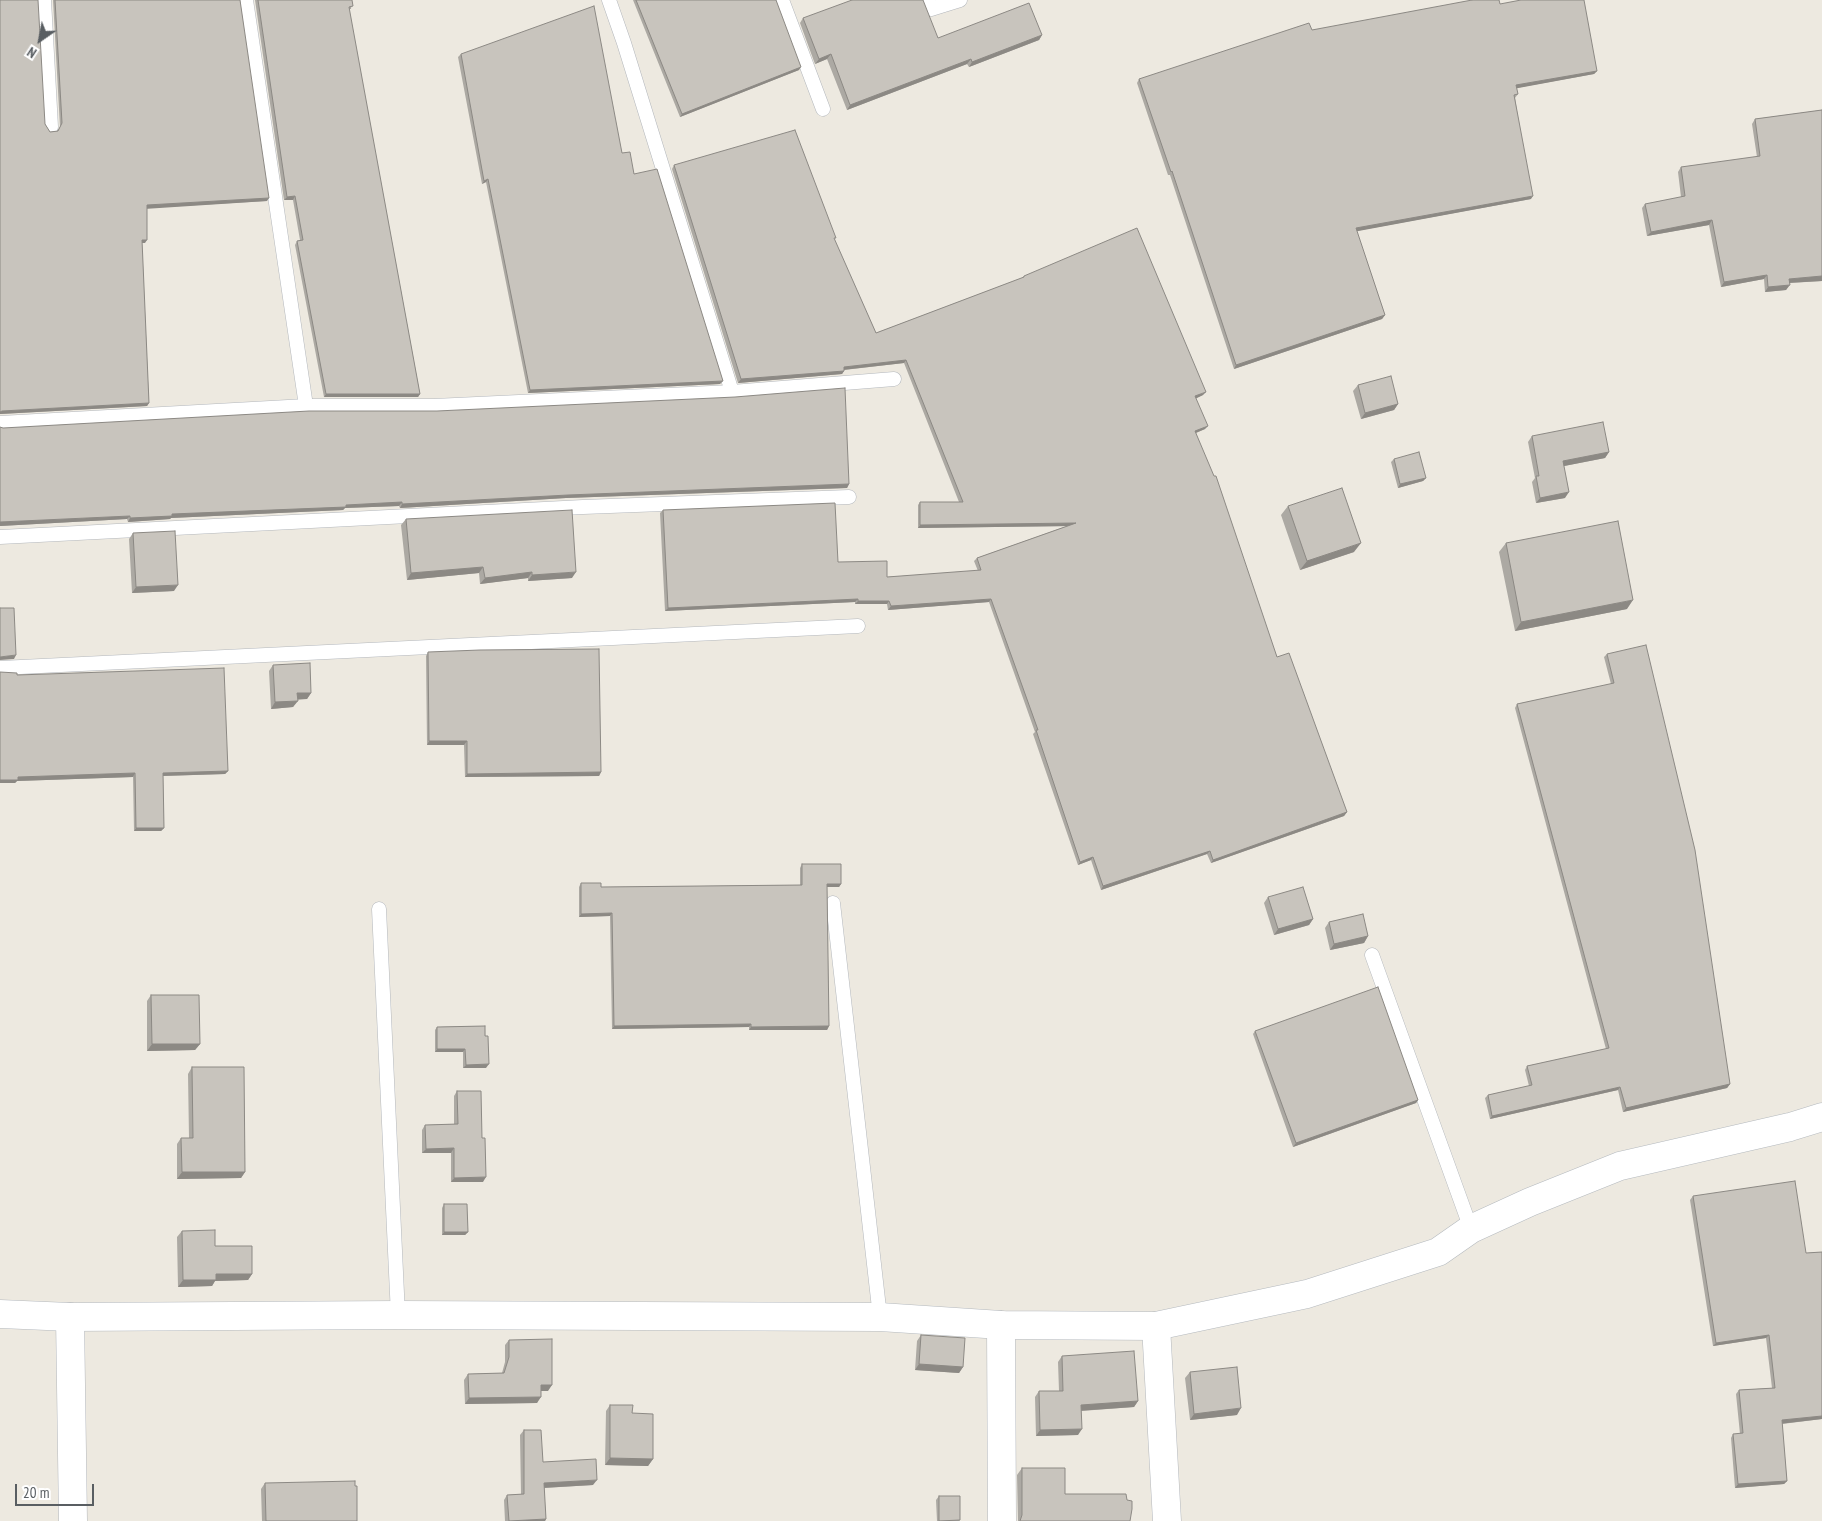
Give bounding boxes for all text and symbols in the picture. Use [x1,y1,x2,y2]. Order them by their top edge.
north arrow [15,15,65,65]
text: N [24,43,40,62]
scale bar [18,1474,96,1506]
text: 20 m [23,1483,49,1502]

